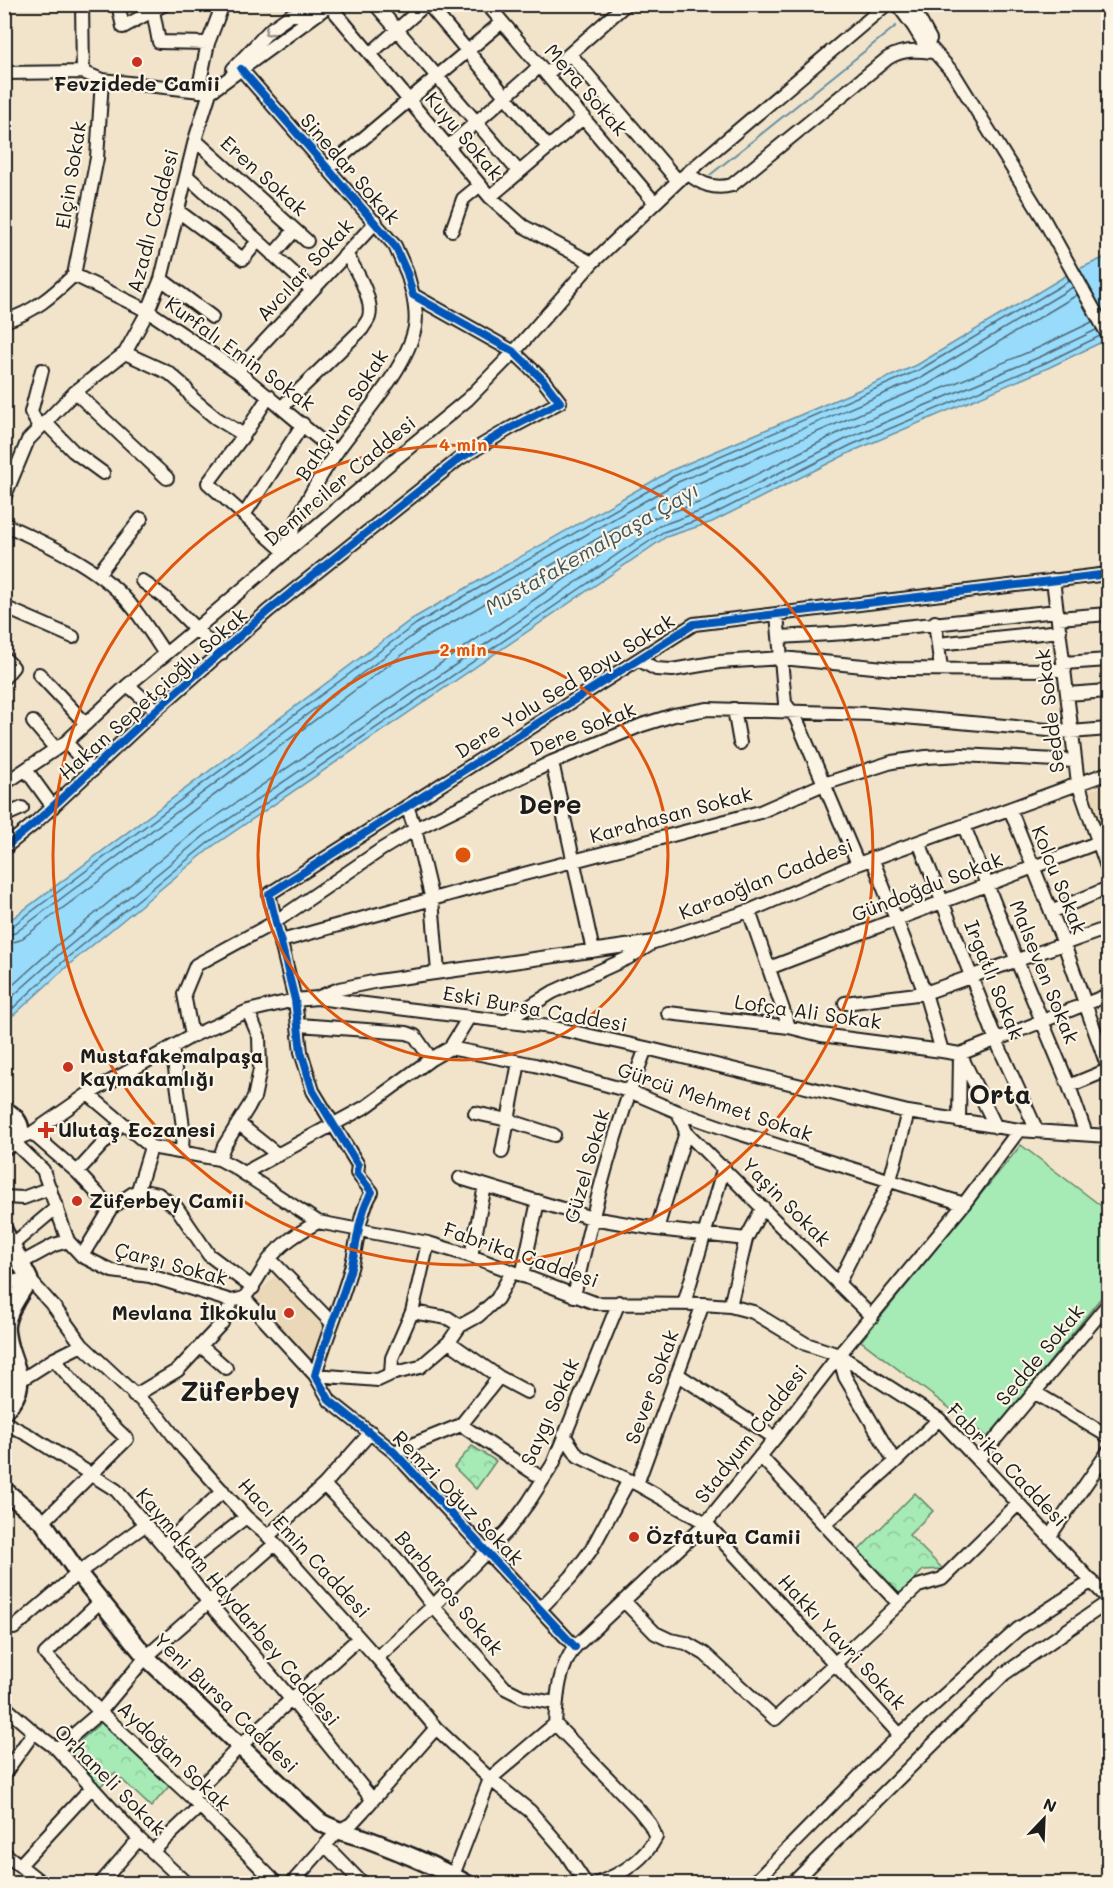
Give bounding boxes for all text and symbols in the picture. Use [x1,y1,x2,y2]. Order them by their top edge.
one-way arrow [265,25,275,36]
street label: Mera Sokak [540,38,634,141]
marker: Fevzidede Camii [130,55,144,69]
place label: Fevzidede Camii [54,70,220,96]
street label: Kuyu Sokak [420,86,509,185]
street label: Sinedar Sokak [295,107,406,229]
street label: Elçin Sokak [49,119,91,231]
street label: Eren Sokak [216,129,314,221]
street label: Azadlı Caddesi [120,146,184,296]
street label: Avcılar Sokak [250,212,359,326]
street label: Kurfalı Emin Sokak [161,290,321,416]
street label: Bahçıvan Sokak [289,344,393,485]
street label: Demirciler Caddesi [258,409,421,551]
text: 4 min [439,432,487,456]
water label: Mustafakemalpaşa Çayı [479,475,703,620]
street label: Hakan Sepetçioğlu Sokak [53,602,252,785]
street label: Dere Yolu Sed Boyu Sokak [450,607,679,763]
text: 2 min [439,637,487,661]
street label: Sedde Sokak [1029,648,1070,775]
street label: Dere Sokak [526,695,639,761]
street label: Karahasan Sokak [587,780,755,848]
district label: Dere [518,787,582,821]
street label: Kolcu Sokak [1026,821,1094,938]
street label: Karaoğlan Caddesi [675,831,857,925]
centre of rings [453,845,473,865]
street label: Gündoğdu Sokak [847,845,1006,927]
street label: Malseven Sokak [1004,896,1086,1047]
street label: Irgatlı Sokak [959,916,1031,1043]
street label: Eski Bursa Caddesi [441,979,629,1037]
street label: Lofça Ali Sokak [733,988,883,1034]
place label: Mustafakemalpaşa Kaymakamlığı [80,1042,263,1091]
street label: Gürcü Mehmet Sokak [614,1055,816,1147]
marker: Mustafakemalpaşa Kaymakamlığı [61,1060,75,1074]
district label: Orta [969,1077,1031,1111]
street label: Güzel Sokak [557,1106,615,1226]
place label: Ulutaş Eczanesi [58,1116,216,1143]
marker: Ulutaş Eczanesi [39,1123,53,1137]
street label: Yaşin Sokak [737,1151,837,1251]
place label: Züferbey Camii [89,1187,245,1213]
marker: Züferbey Camii [70,1194,84,1208]
street label: Fabrika Caddesi [440,1215,602,1293]
street label: Çarşı Sokak [112,1235,231,1291]
street label: Sedde Sokak [989,1298,1089,1410]
place label: Mevlana İlkokulu [112,1299,277,1325]
marker: Mevlana İlkokulu [282,1306,296,1320]
street label: Sever Sokak [618,1326,684,1447]
street label: Saygı Sokak [514,1354,584,1470]
street label: Stadyum Caddesi [688,1359,813,1508]
district label: Züferbey [180,1374,300,1408]
street label: Fabrika Caddesi [942,1397,1073,1532]
street label: Remzi Oğuz Sokak [388,1424,530,1570]
street label: Hacı Emin Caddesi [233,1472,376,1623]
street label: Kaymakam Haydarbey Caddesi [131,1482,346,1731]
place label: Özfatura Camii [646,1523,801,1549]
street label: Barbaros Sokak [390,1525,510,1660]
marker: Özfatura Camii [627,1530,641,1544]
street label: Hakkı Yavri Sokak [773,1568,912,1715]
street label: Yeni Bursa Caddesi [149,1626,305,1778]
street label: Aydoğan Sokak [113,1695,237,1816]
street label: Orhaneli Sokak [49,1718,172,1841]
north arrow [1014,1789,1074,1849]
text: N [1040,1793,1060,1817]

